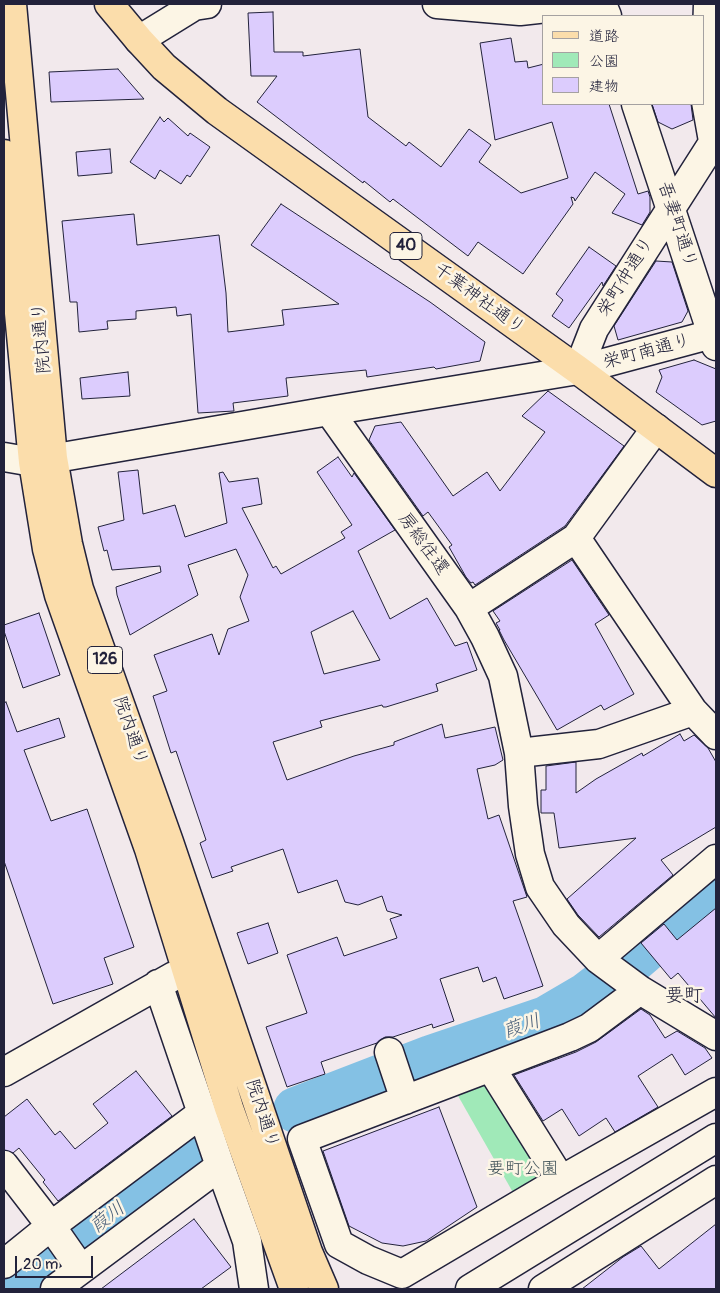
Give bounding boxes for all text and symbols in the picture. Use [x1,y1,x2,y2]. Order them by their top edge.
legend [542,15,705,105]
text: 道路 [589,27,619,46]
text: 公園 [589,52,619,71]
text: 建物 [589,77,619,96]
street label: 吾妻町通り [653,179,701,271]
road number: 40 [390,232,422,260]
street label: 栄町仲通り [593,233,659,321]
street label: 千葉神社通り [429,259,529,339]
street label: 院内通り [28,301,56,375]
street label: 栄町南通り [601,330,693,374]
street label: 房総往還 [393,509,453,579]
road number: 126 [88,646,122,674]
street label: 院内通り [108,693,152,769]
district label: 要町 [665,985,703,1007]
water label: 葭川 [500,1010,544,1044]
street label: 院内通り [241,1076,283,1152]
park label: 要町公園 [487,1158,559,1180]
water label: 葭川 [86,1197,130,1239]
scale bar [18,1246,95,1278]
text: 20 m [23,1255,58,1274]

